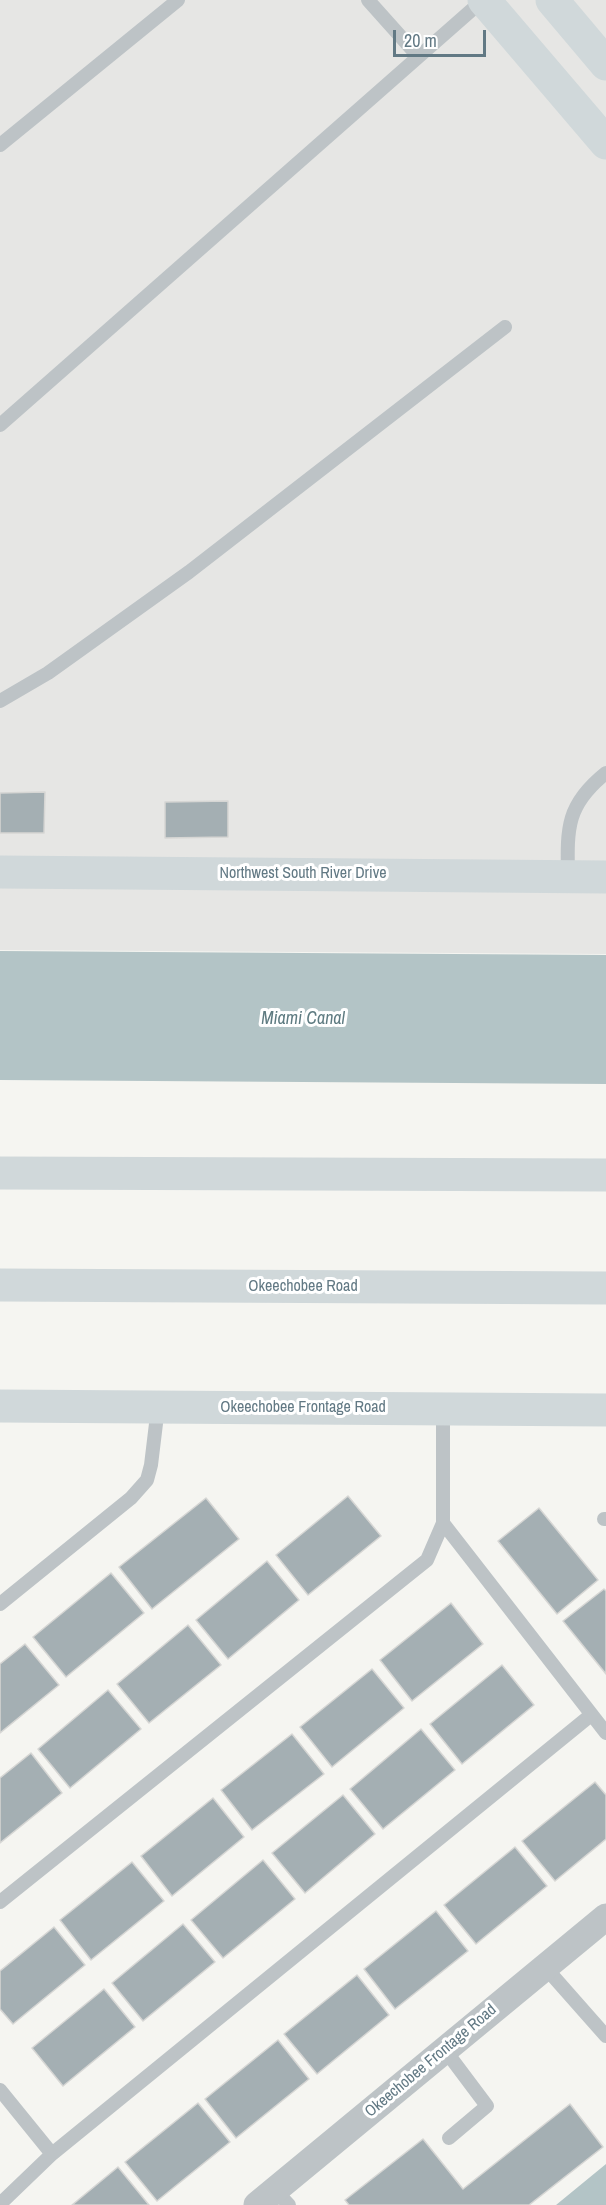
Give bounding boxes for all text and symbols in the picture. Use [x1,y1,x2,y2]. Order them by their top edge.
scale bar [396,18,489,56]
text: 20 m [404,28,437,53]
street label: Northwest South River Drive [220,864,386,884]
water label: Miami Canal [261,1008,345,1030]
street label: Okeechobee Road [248,1277,358,1297]
street label: Okeechobee Frontage Road [220,1398,386,1418]
street label: Okeechobee Frontage Road [361,2000,501,2122]

